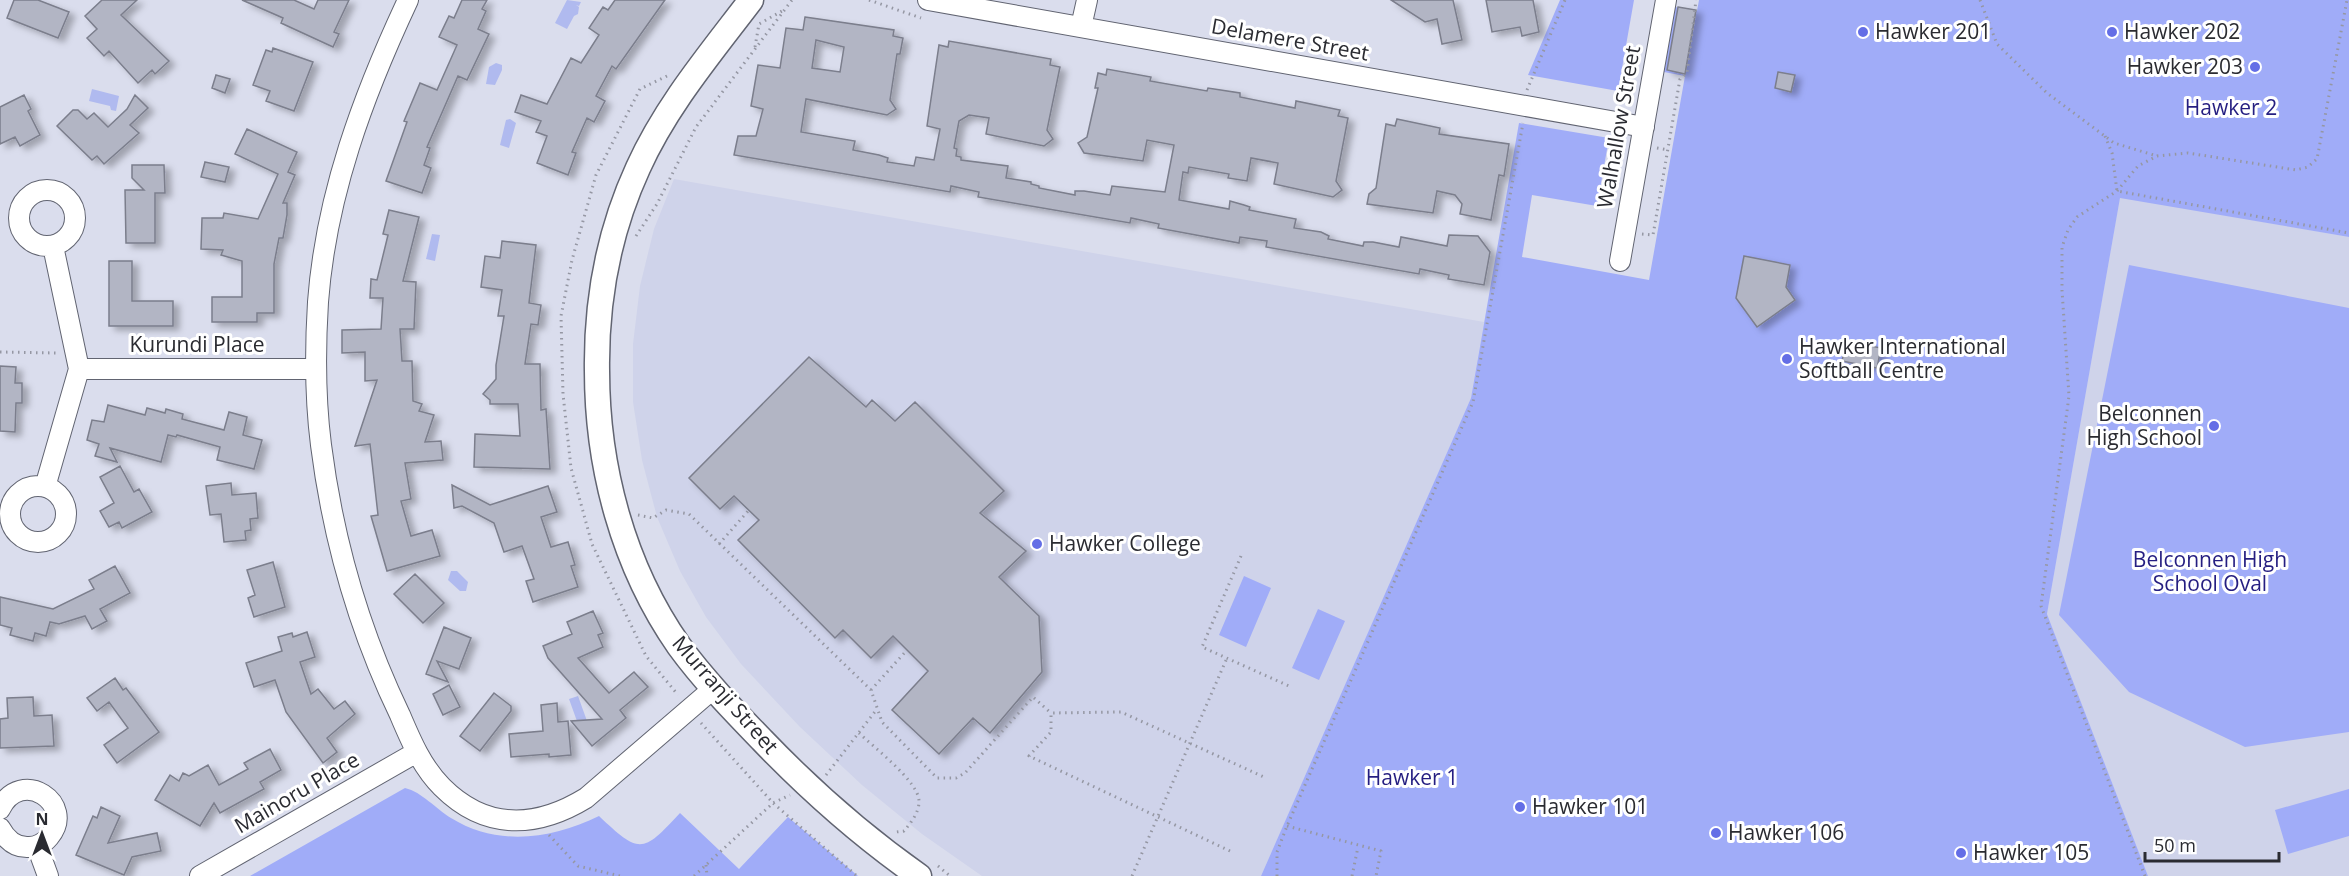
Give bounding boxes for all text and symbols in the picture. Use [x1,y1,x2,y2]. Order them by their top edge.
street label: Delamere Street [1209,11,1371,67]
place label: Hawker 201 [1875,17,1991,45]
place label: Hawker 202 [2124,17,2240,45]
marker: Hawker 201 [1856,25,1870,39]
marker: Hawker 202 [2105,25,2119,39]
street label: Walhallow Street [1590,43,1646,210]
place label: Hawker 203 [2127,52,2243,80]
marker: Hawker 203 [2248,60,2262,74]
park label: Hawker 2 [2185,93,2277,121]
street label: Kurundi Place [129,330,265,358]
place label: Hawker International Softball Centre [1799,332,2006,384]
marker: Hawker International Softball Centre [1780,352,1794,366]
place label: Belconnen High School [2086,399,2202,451]
marker: Belconnen High School [2207,419,2221,433]
place label: Hawker College [1049,529,1201,557]
marker: Hawker College [1030,537,1044,551]
park label: Belconnen High School Oval [2133,545,2287,597]
street label: Murranji Street [667,629,785,759]
street label: Mainoru Place [229,745,364,839]
park label: Hawker 1 [1366,763,1458,791]
place label: Hawker 101 [1532,792,1648,820]
marker: Hawker 101 [1513,800,1527,814]
north arrow [12,804,72,864]
text: N [35,808,49,830]
place label: Hawker 106 [1728,818,1844,846]
scale bar [2145,825,2278,863]
marker: Hawker 106 [1709,826,1723,840]
text: 50 m [2154,833,2196,857]
place label: Hawker 105 [1973,838,2089,866]
marker: Hawker 105 [1954,846,1968,860]

